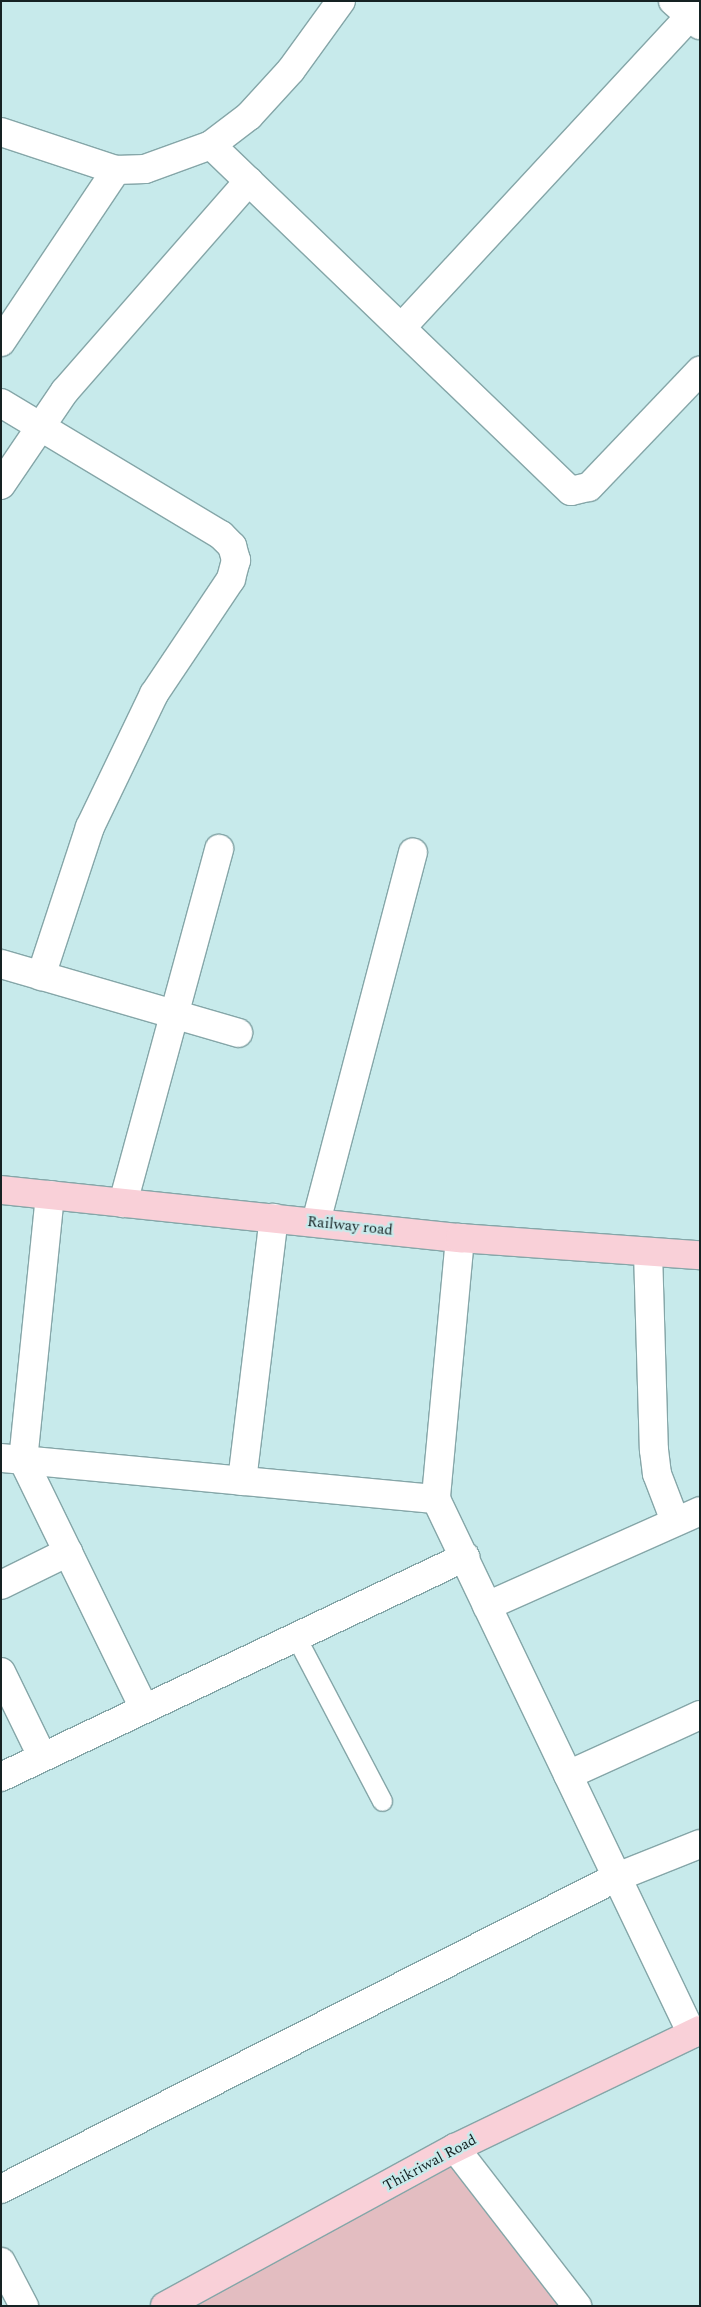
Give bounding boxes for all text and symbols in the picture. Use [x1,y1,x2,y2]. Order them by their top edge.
street label: Railway road [306,1213,394,1239]
street label: Thikriwal Road [380,2131,480,2195]

